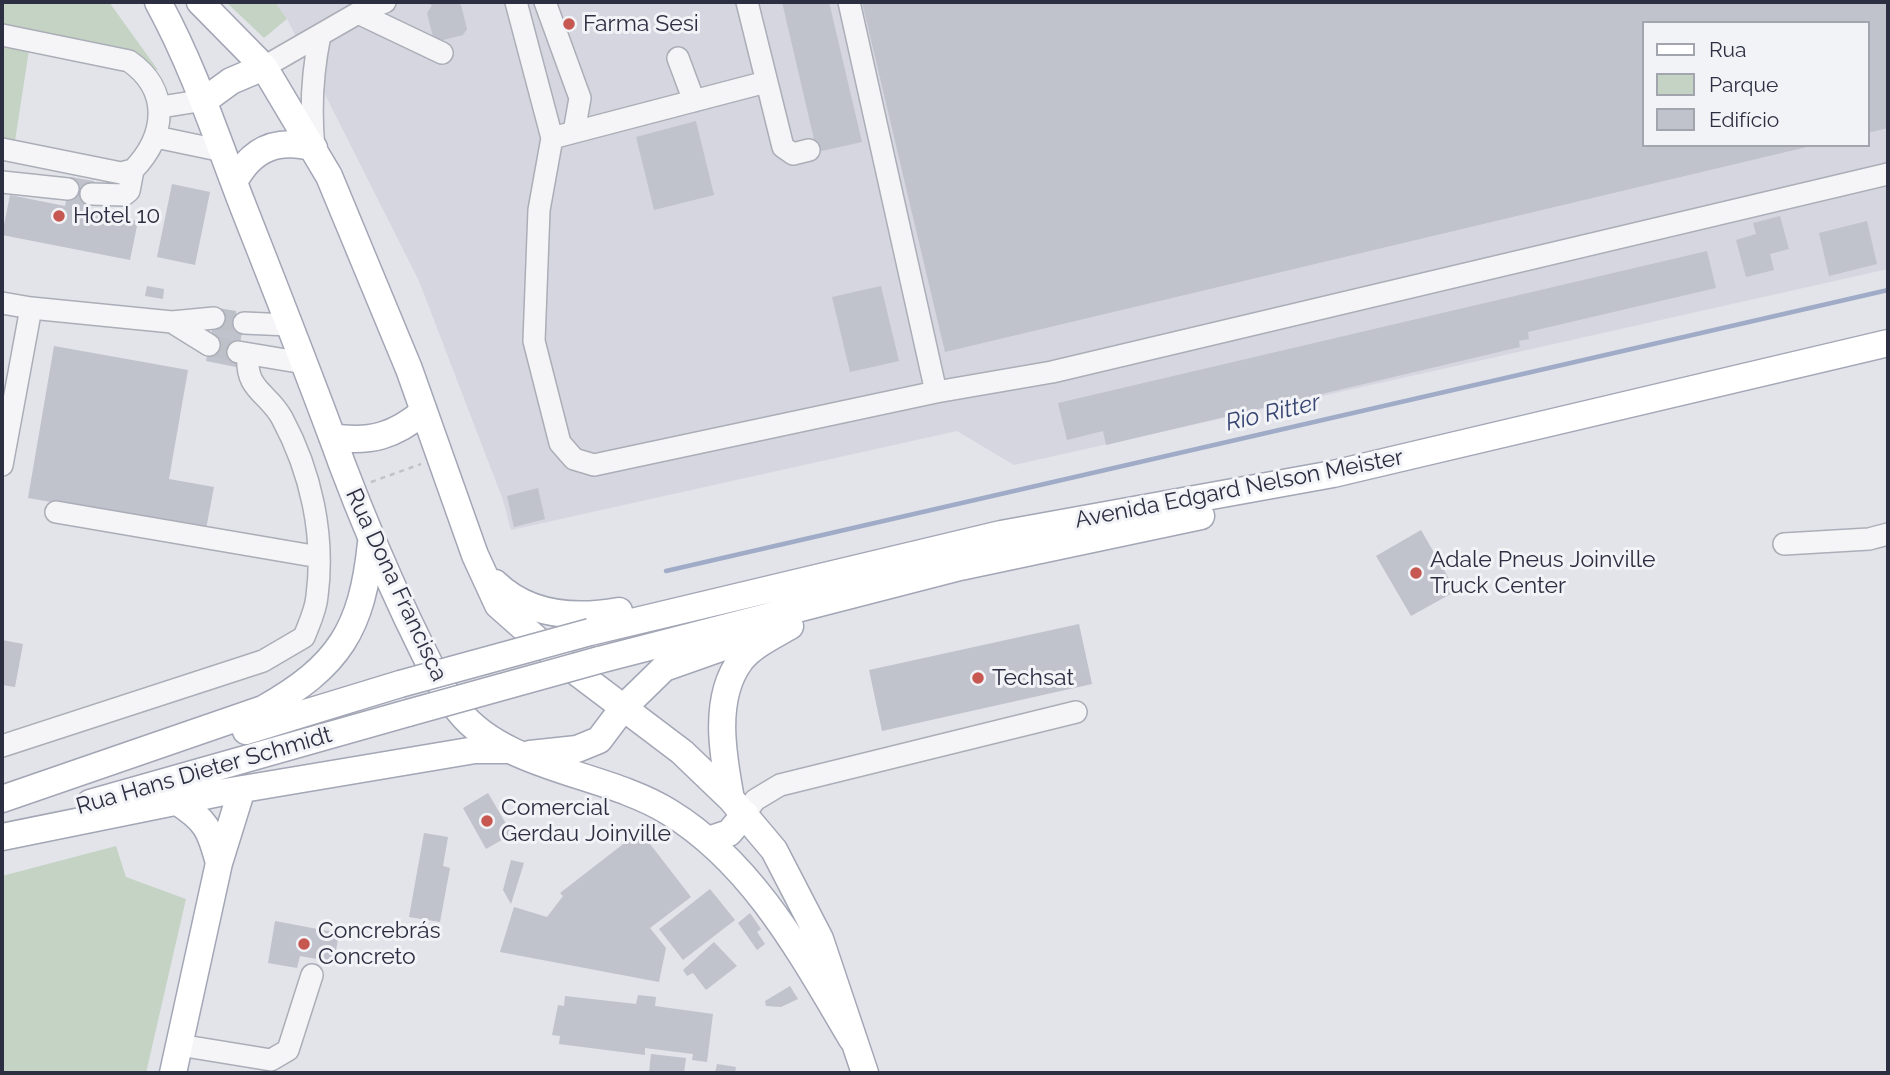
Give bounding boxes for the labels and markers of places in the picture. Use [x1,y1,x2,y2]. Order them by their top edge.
place label: Farma Sesi [583,10,699,38]
marker: Farma Sesi [561,16,577,32]
place label: Hotel 10 [73,202,160,230]
marker: Hotel 10 [51,208,67,224]
place label: Adale Pneus Joinville Truck Center [1430,546,1656,600]
marker: Adale Pneus Joinville Truck Center [1408,565,1424,581]
place label: Techsat [992,664,1074,692]
marker: Techsat [970,670,986,686]
place label: Comercial Gerdau Joinville [501,794,671,848]
marker: Comercial Gerdau Joinville [479,813,495,829]
place label: Concrebrás Concreto [318,917,441,971]
marker: Concrebrás Concreto [296,936,312,952]

